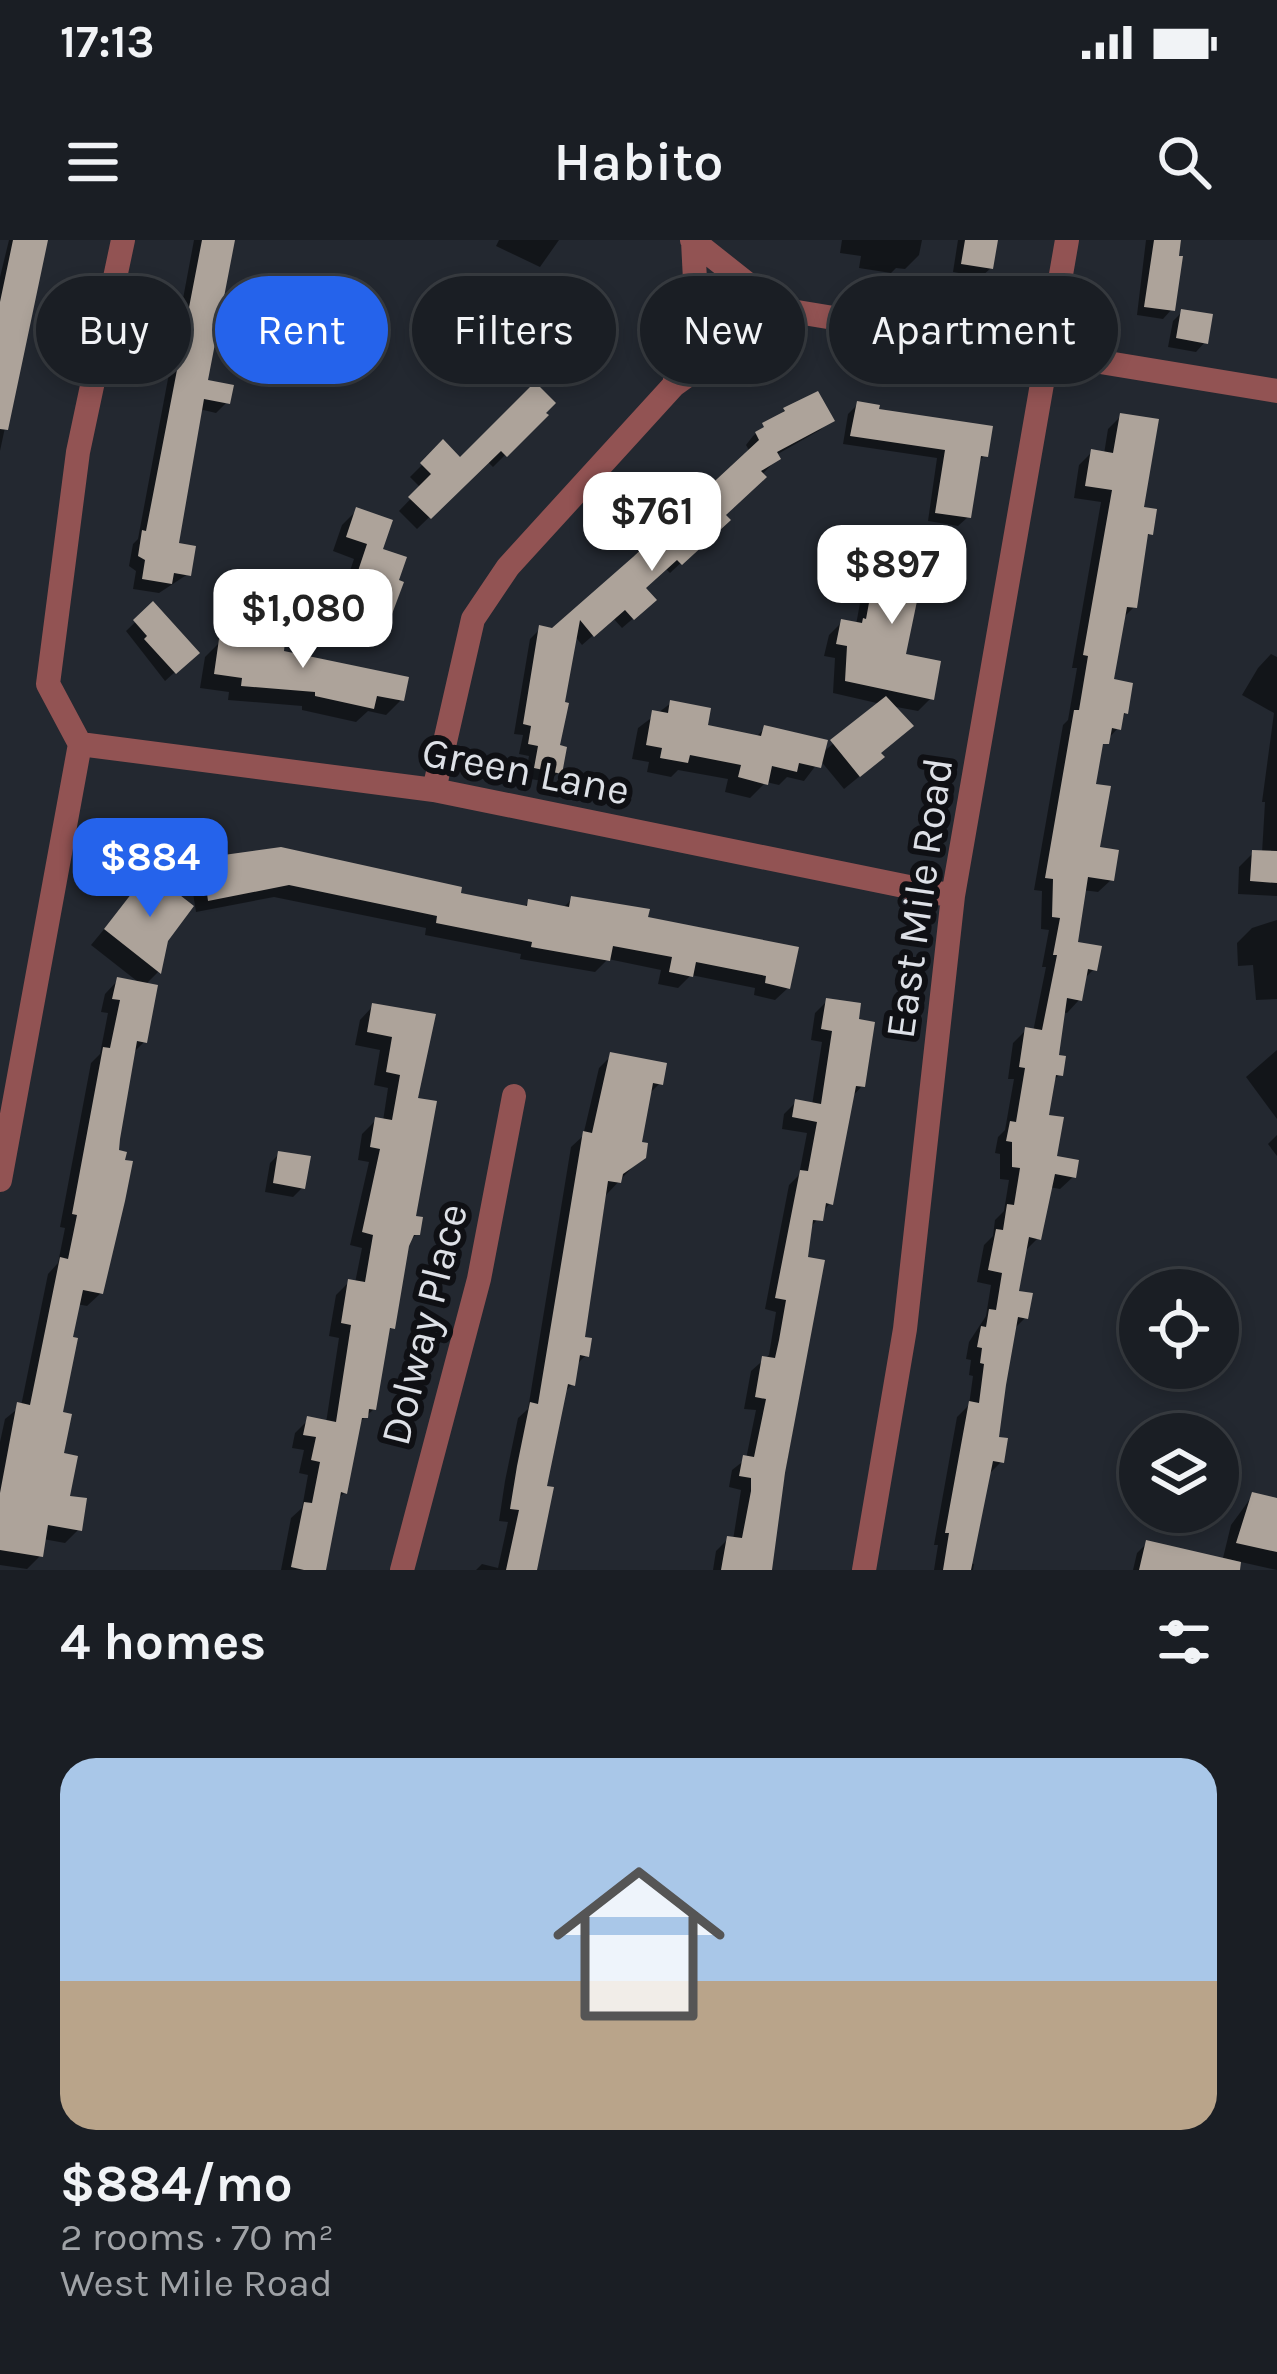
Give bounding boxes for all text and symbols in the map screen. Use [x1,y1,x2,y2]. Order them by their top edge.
text: 17:13 [60,16,155,68]
icon: menu [60,129,126,195]
icon: search [1151,129,1217,195]
text: Habito [553,130,724,194]
chip: Buy [36,276,191,384]
chip: Rent [215,276,388,384]
chip: Filters [412,276,616,384]
chip: New [640,276,805,384]
chip: Apartment [829,276,1118,384]
pin: $761 [581,472,723,574]
text: $761 [610,488,694,534]
pin: $897 [821,525,963,627]
text: $897 [844,541,940,587]
pin: $1,080 [205,569,401,671]
text: $1,080 [240,585,366,631]
street label: Green Lane [418,726,634,816]
street label: East Mile Road [875,755,963,1042]
pin: $884 [79,818,221,920]
text: $884 [100,834,200,880]
street label: Dolway Place [370,1198,478,1450]
map controls [1119,1269,1239,1533]
button: locate [1119,1269,1239,1389]
button: layers [1119,1413,1239,1533]
icon: filters [1151,1609,1217,1675]
text: 4 homes [60,1612,266,1672]
icon: home [531,1836,747,2052]
text: $884/mo [60,2154,293,2214]
text: 2 rooms · 70 m² [60,2214,334,2260]
text: West Mile Road [60,2260,333,2306]

